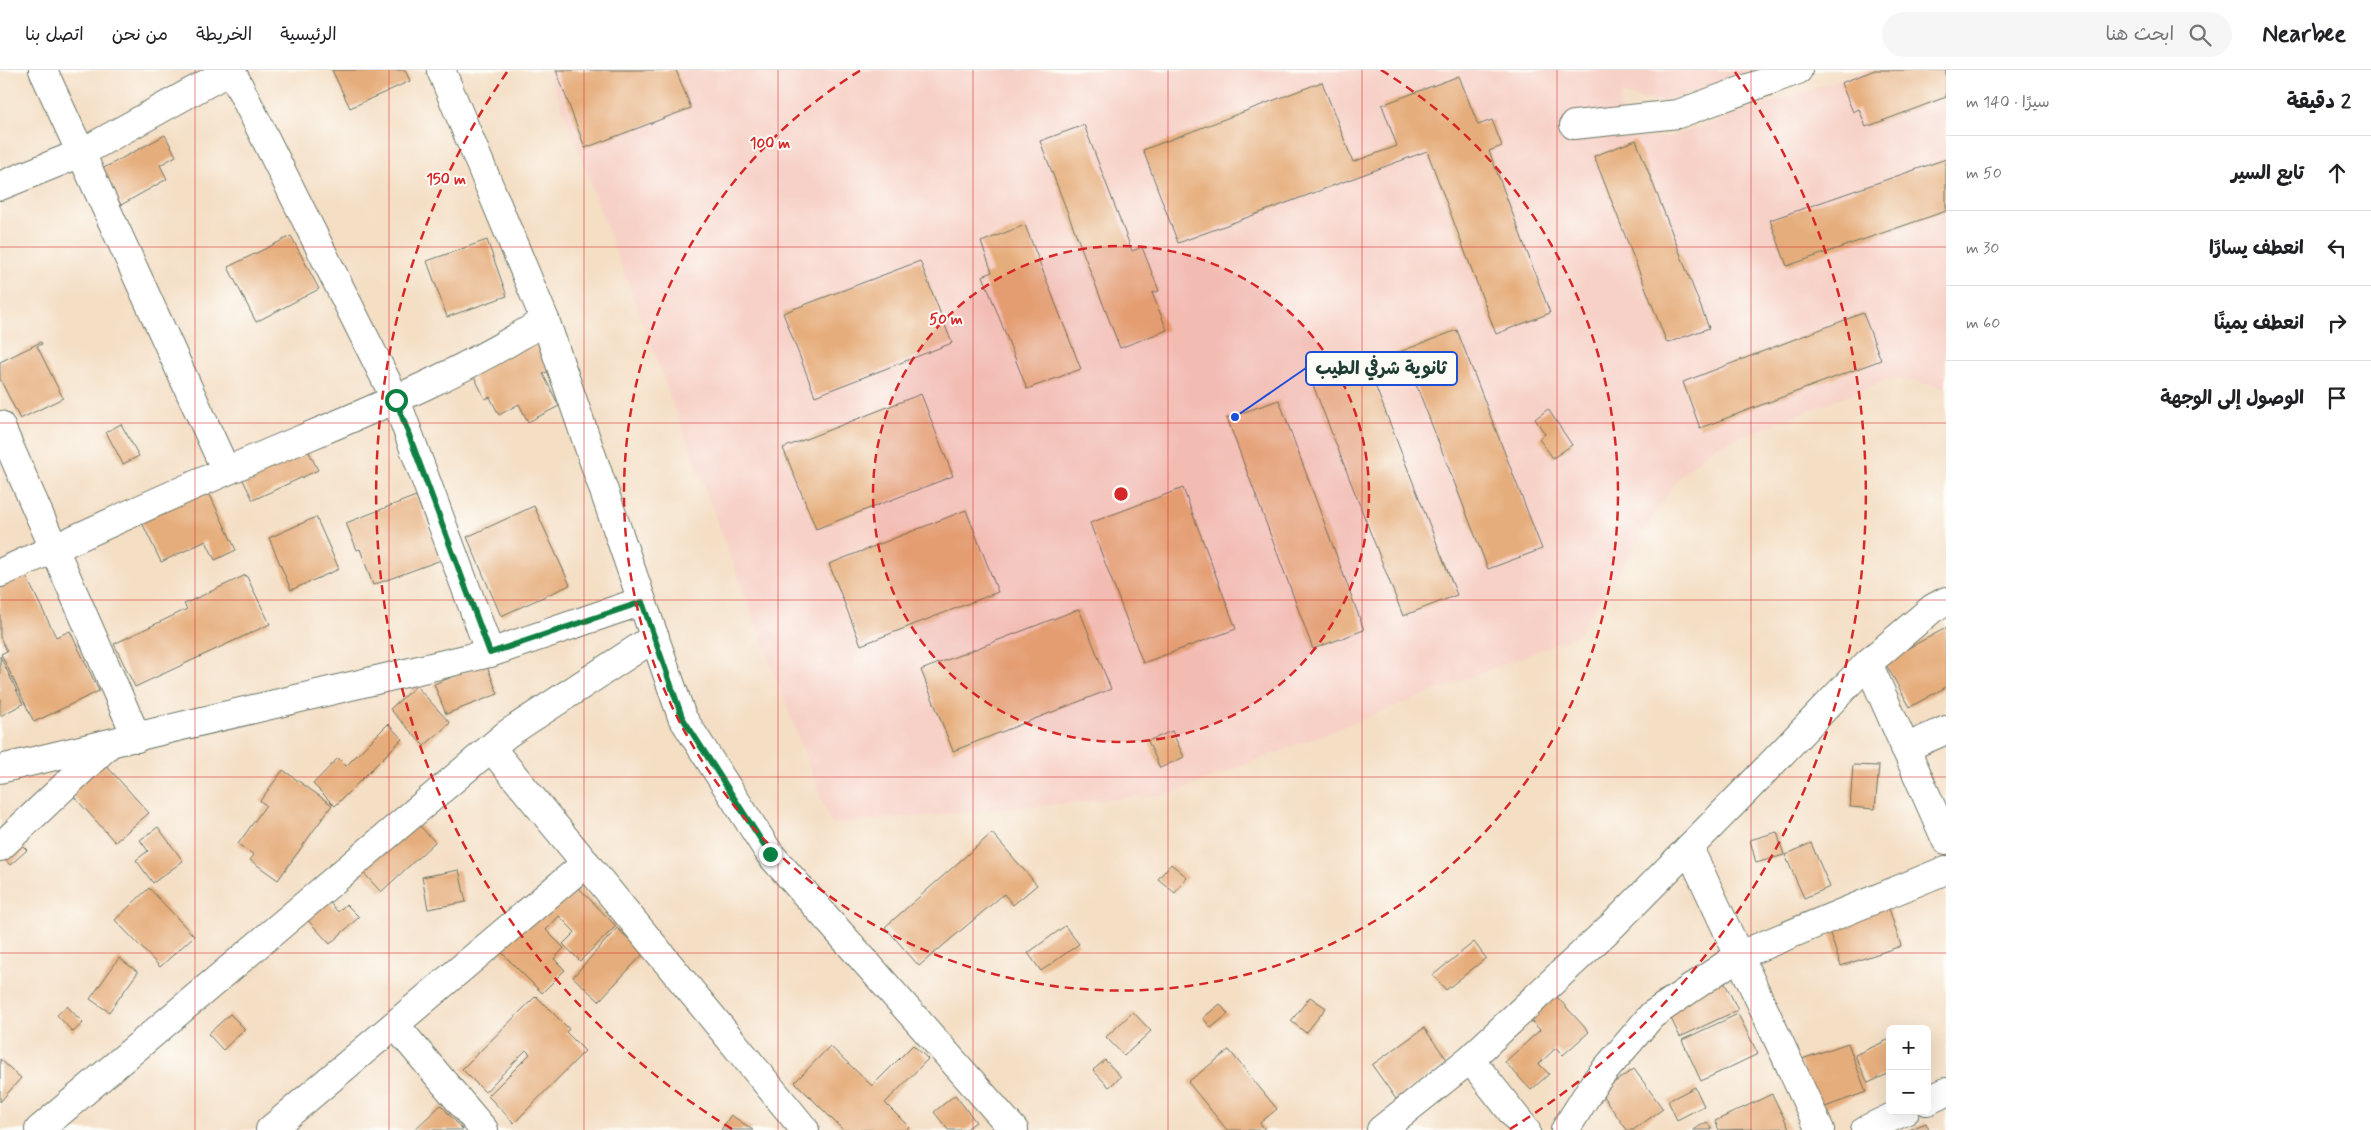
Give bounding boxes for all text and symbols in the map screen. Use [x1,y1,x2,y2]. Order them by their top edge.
search box [1882,12,2232,57]
text: Nearbee [2262,19,2346,50]
icon: search [2186,21,2214,49]
text: ابحث هنا [2106,22,2174,47]
text: اتصل بنا [25,23,84,47]
text: من نحن [112,23,168,47]
text: الخريطة [196,23,252,47]
text: الرئيسية [280,23,337,47]
text: 2 دقيقة [2287,88,2351,116]
text: سيرًا · 140 m [1966,92,2050,113]
text: 100 m [750,134,790,154]
icon: ahead [2323,159,2351,187]
text: تابع السير [2231,161,2304,186]
text: 50 m [1966,163,2002,184]
text: 150 m [426,170,466,190]
icon: left [2323,234,2351,262]
text: انعطف يسارًا [2209,236,2304,261]
text: 30 m [1966,238,1999,259]
icon: right [2323,309,2351,337]
text: 50 m [929,310,963,330]
text: انعطف يمينًا [2214,311,2304,336]
text: 60 m [1966,313,2000,334]
callout: ثانوية شرفي الطيب [1306,352,1457,385]
text: ثانوية شرفي الطيب [1315,355,1448,381]
icon: arrive [2323,384,2351,412]
text: الوصول إلى الوجهة [2160,386,2304,411]
route start [385,389,408,412]
centre of rings [1112,485,1130,503]
route end [759,843,782,866]
map controls [1886,1025,1931,1115]
button: + [1886,1025,1931,1070]
button: − [1886,1070,1931,1115]

